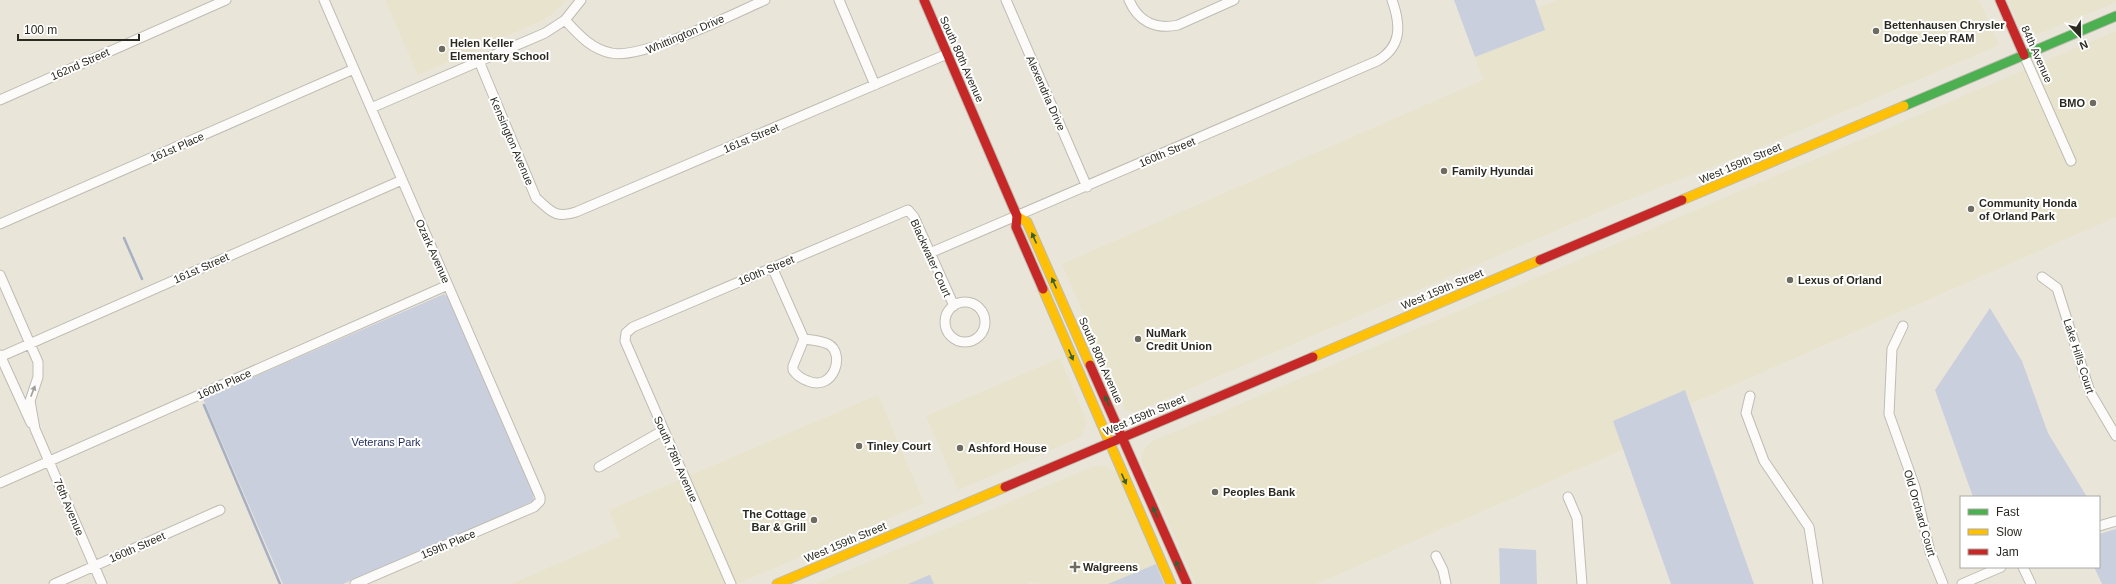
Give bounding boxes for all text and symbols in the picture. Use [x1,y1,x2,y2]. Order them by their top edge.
street label: Whittington Drive [644,12,726,56]
street label: South 80th Avenue [938,14,986,104]
scale bar [18,16,139,42]
north arrow [2060,16,2100,56]
place label: Bettenhausen Chrysler Dodge Jeep RAM [1884,19,2005,44]
text: 100 m [24,23,57,37]
street label: 84th Avenue [2019,24,2055,84]
marker: Bettenhausen Chrysler Dodge Jeep RAM [1871,26,1881,36]
place label: Helen Keller Elementary School [450,37,549,62]
text: N [2078,38,2090,52]
marker: Helen Keller Elementary School [437,44,447,54]
street label: 162nd Street [49,46,111,82]
street label: Alexendria Drive [1024,54,1068,132]
street label: Kensington Avenue [488,95,536,187]
place label: BMO [2059,97,2085,109]
marker: BMO [2088,98,2098,108]
street label: 161st Street [721,121,781,155]
street label: 161st Place [148,130,206,164]
street label: 160th Street [1137,135,1197,169]
street label: West 159th Street [1697,140,1783,186]
place label: Family Hyundai [1452,165,1533,177]
marker: Family Hyundai [1439,166,1449,176]
place label: Community Honda of Orland Park [1979,197,2078,222]
marker: Community Honda of Orland Park [1966,204,1976,214]
street label: Ozark Avenue [414,217,452,285]
street label: Blackwater Court [908,217,954,299]
one-way arrow [1031,232,1037,244]
street label: 161st Street [171,250,231,286]
street label: 160th Street [736,253,796,287]
street label: West 159th Street [1399,266,1485,312]
place label: Lexus of Orland [1798,274,1882,286]
marker: Lexus of Orland [1785,275,1795,285]
one-way arrow [1051,277,1057,288]
street label: South 80th Avenue [1077,315,1125,405]
street label: Lake Hills Court [2061,317,2097,395]
place label: NuMark Credit Union [1146,327,1212,352]
marker: NuMark Credit Union [1133,334,1143,344]
one-way arrow [1068,350,1074,361]
street label: 160th Place [195,367,253,401]
one-way arrow [30,385,36,397]
street label: West 159th Street [1101,392,1187,438]
one-way arrow [1103,395,1109,407]
street label: South 78th Avenue [652,414,700,504]
park label: Veterans Park [351,436,421,448]
place label: Tinley Court [867,440,931,452]
marker: Tinley Court [854,441,864,451]
place label: Ashford House [968,442,1047,454]
marker: Ashford House [955,443,965,453]
street label: Old Orchard Court [1902,468,1938,558]
one-way arrow [1121,473,1127,484]
street label: 76th Avenue [52,477,86,537]
place label: Peoples Bank [1223,486,1296,498]
marker: Peoples Bank [1210,487,1220,497]
legend [1960,496,2100,568]
text: Fast [1996,505,2020,519]
one-way arrow [1152,507,1158,518]
place label: The Cottage Bar & Grill [742,508,806,533]
marker: The Cottage Bar & Grill [809,515,819,525]
street label: West 159th Street [802,519,888,565]
text: Slow [1996,525,2022,539]
street label: 159th Place [419,527,477,561]
street label: 160th Street [107,529,167,565]
text: Jam [1996,545,2019,559]
one-way arrow [1175,560,1182,572]
place label: Walgreens [1083,561,1138,573]
marker: Walgreens [1070,562,1080,572]

